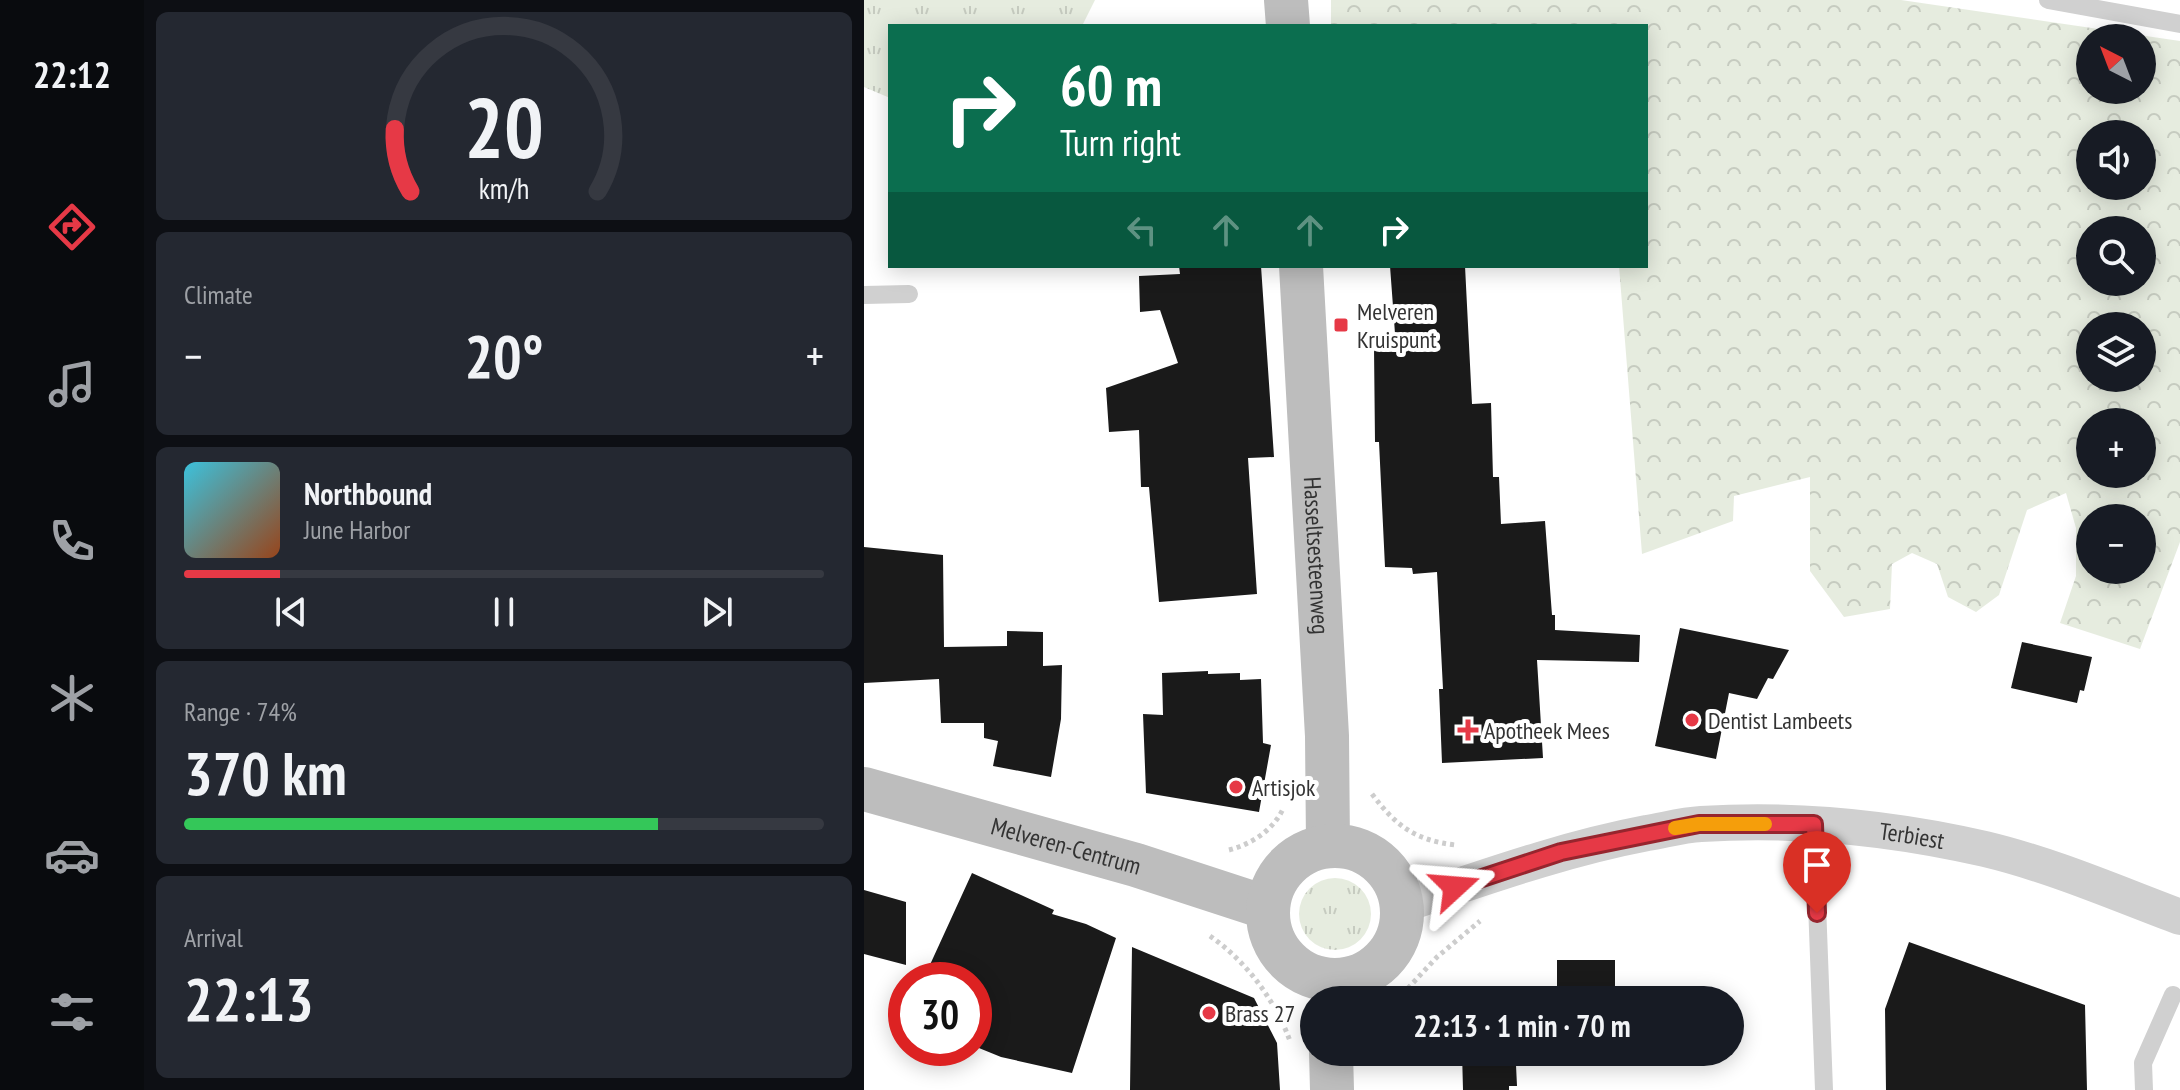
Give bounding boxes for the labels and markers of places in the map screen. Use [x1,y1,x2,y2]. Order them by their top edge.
place label: Melveren Kruispunt [1357,296,1437,355]
marker: Melveren Kruispunt [1332,316,1350,334]
place label: Dentist Lambeets [1708,705,1852,736]
marker: Dentist Lambeets [1683,711,1701,729]
place label: Apotheek Mees [1484,715,1610,746]
marker: Apotheek Mees [1459,721,1477,739]
place label: Artisjok [1252,772,1316,803]
marker: Artisjok [1227,778,1245,796]
pin [1783,831,1851,913]
place label: Brass 27 [1225,998,1295,1029]
marker: Brass 27 [1200,1004,1218,1022]

